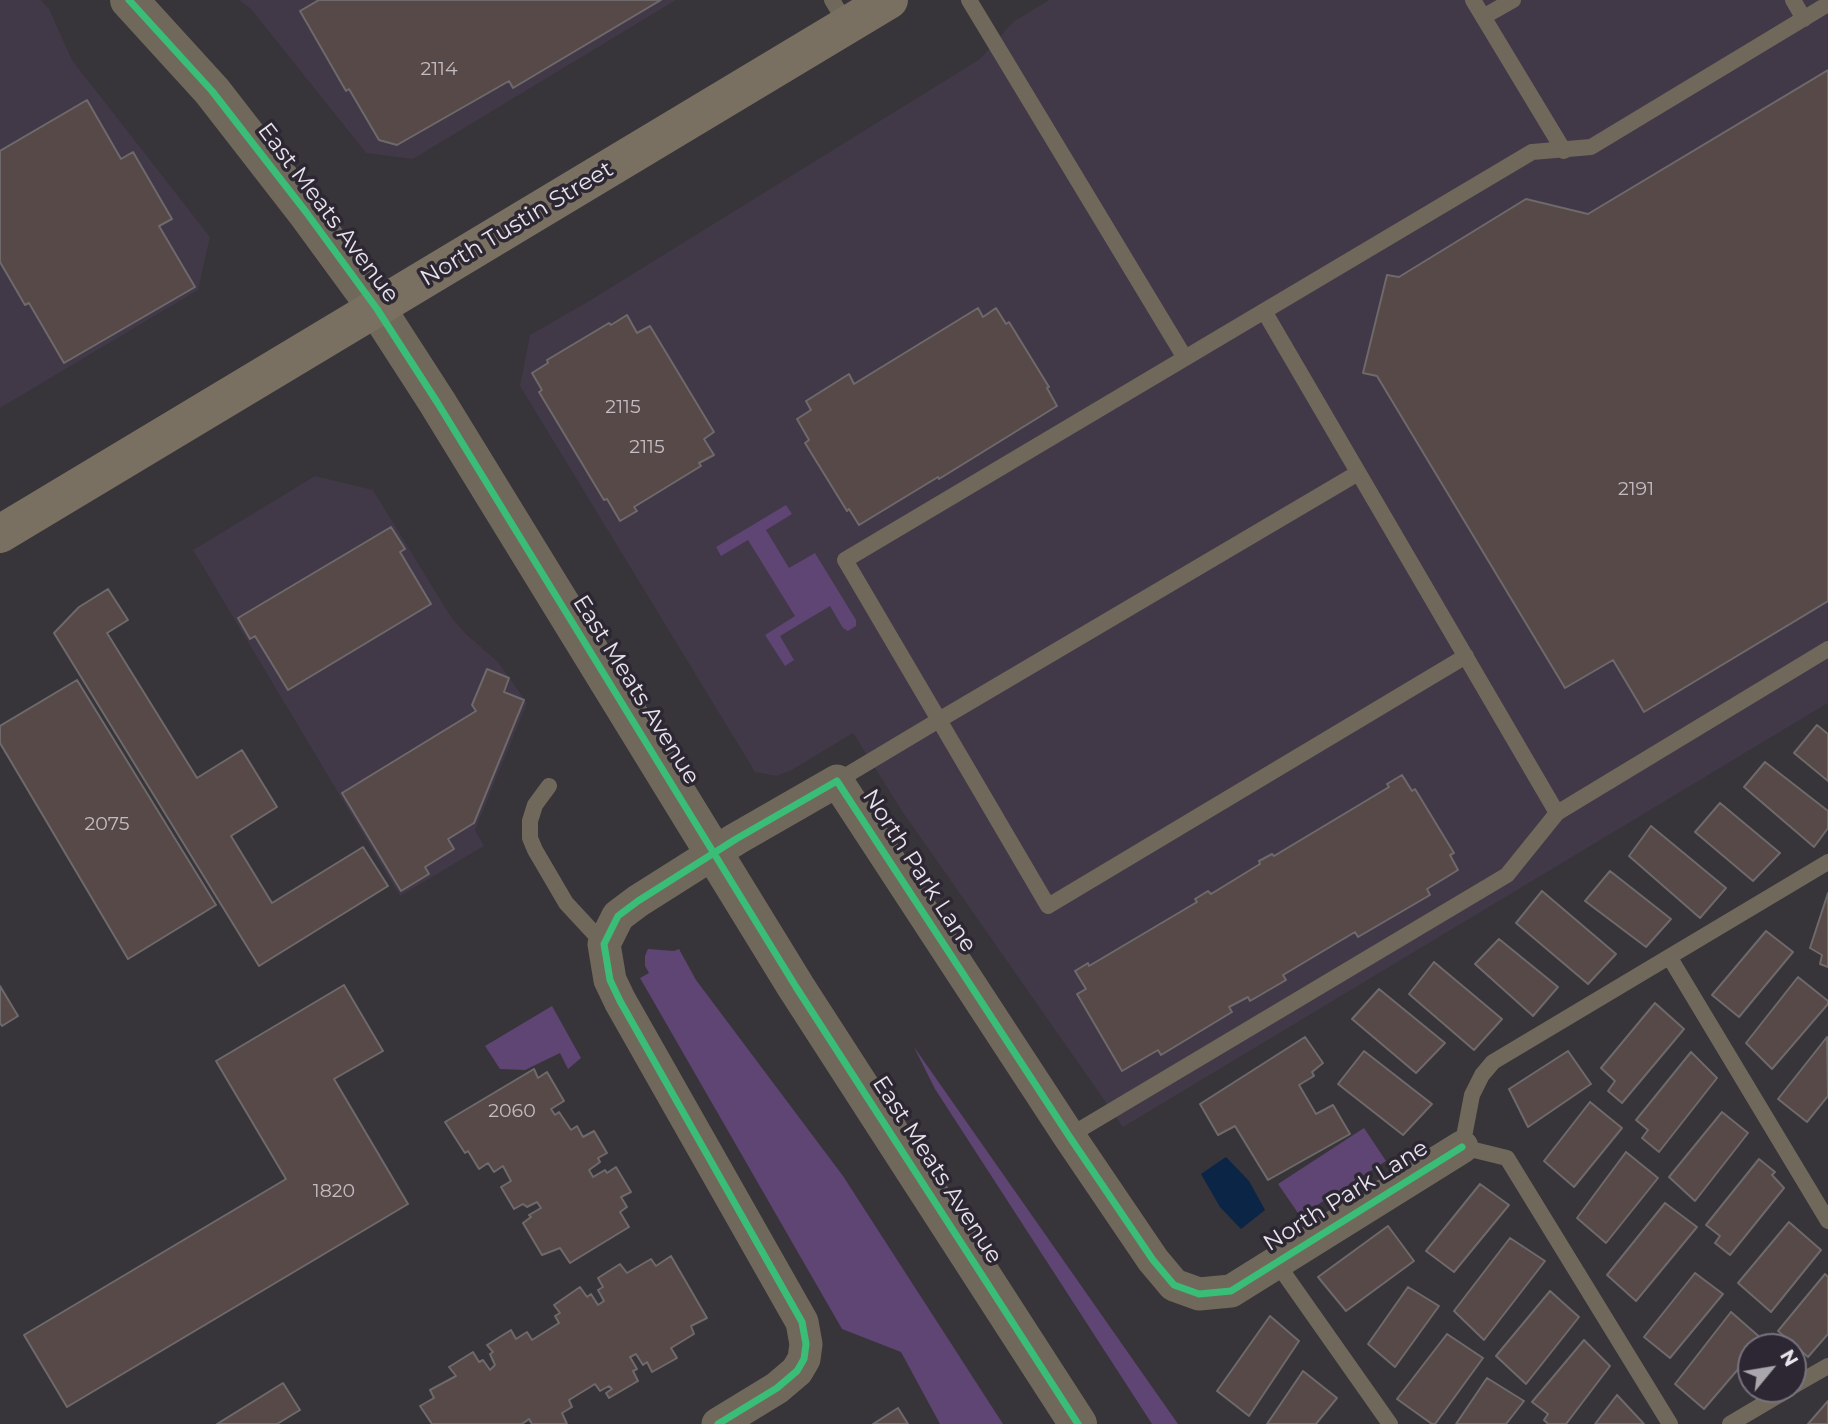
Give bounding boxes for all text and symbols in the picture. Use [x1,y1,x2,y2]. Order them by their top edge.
house number: 2114 [420,58,458,80]
street label: East Meats Avenue [251,118,405,308]
street label: North Tustin Street [416,156,618,292]
house number: 2115 [605,396,641,418]
house number: 2115 [629,436,665,458]
house number: 2191 [1618,478,1654,500]
street label: East Meats Avenue [567,590,705,790]
street label: North Park Lane [856,784,982,958]
house number: 2075 [85,813,129,835]
street label: East Meats Avenue [866,1071,1008,1269]
house number: 2060 [488,1100,536,1122]
street label: North Park Lane [1259,1134,1433,1258]
house number: 1820 [313,1180,355,1202]
north arrow [1737,1333,1807,1403]
text: N [1775,1346,1803,1371]

